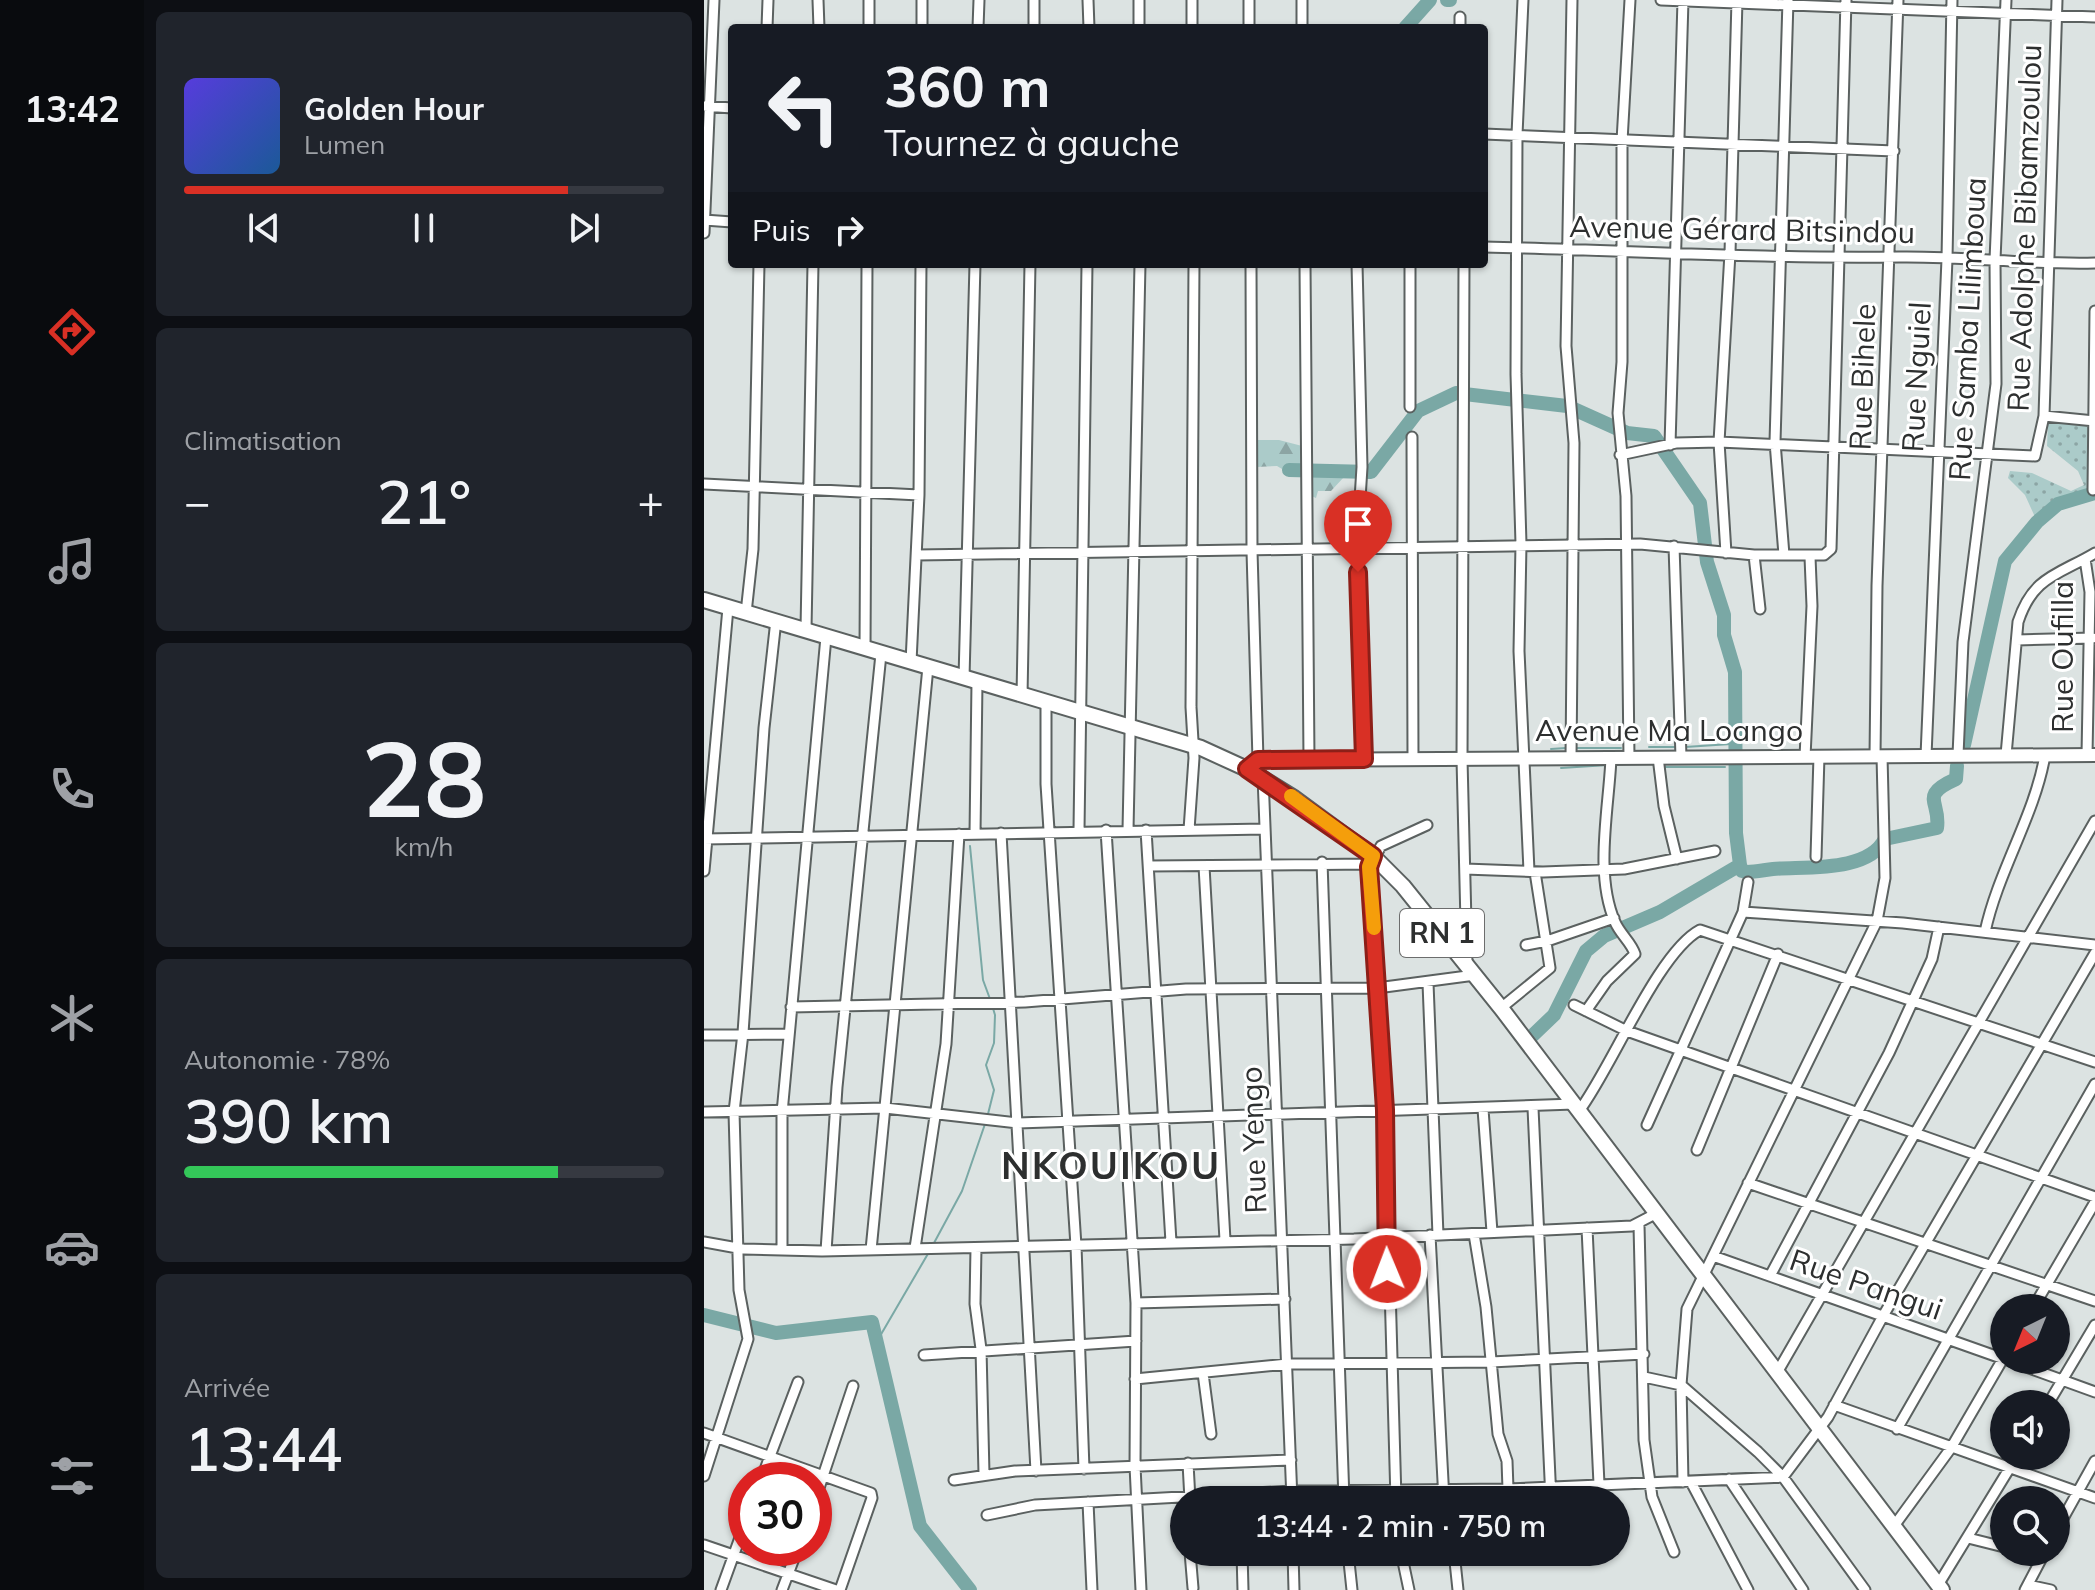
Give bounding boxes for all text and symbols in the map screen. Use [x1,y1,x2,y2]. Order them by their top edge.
street label: Rue Adolphe Bibamzoulou [1999,44,2049,412]
text: 360 m [884,51,1051,121]
icon: left [752,56,856,160]
text: 13:42 [24,86,120,131]
text: Golden Hour [304,90,484,128]
text: Tournez à gauche [884,120,1180,165]
text: Lumen [304,128,385,161]
street label: Rue Samba Lilimboua [1940,176,1994,482]
icon: previous [242,206,286,250]
icon: pause [402,206,446,250]
icon: next [562,206,606,250]
street label: Avenue Gérard Bitsindou [1569,207,1915,251]
icon: right [827,208,871,252]
text: Puis [752,211,811,249]
street label: Rue Nguiel [1893,301,1939,453]
street label: Rue Bihele [1840,303,1884,451]
icon: directions [44,304,100,360]
text: Climatisation [184,424,342,457]
text: 21° [377,464,471,539]
text: − [184,474,210,529]
text: + [638,474,664,529]
pin [1324,490,1392,572]
icon: arrive [1336,502,1380,546]
icon: music [44,533,100,589]
street label: Rue Oufilla [2043,581,2081,733]
street label: Avenue Ma Loango [1535,711,1803,749]
text: 28 [362,712,486,843]
icon: phone [44,761,100,817]
text: km/h [395,830,453,863]
road number: RN 1 [1400,909,1484,957]
icon: climate [44,990,100,1046]
text: Autonomie · 78% [184,1043,390,1076]
street label: Rue Yengo [1231,1066,1275,1214]
text: 390 km [184,1083,393,1158]
district label: NKOUIKOU [1001,1141,1221,1189]
icon: car [44,1219,100,1275]
position arrow [1345,1227,1429,1311]
street label: Rue Pangui [1785,1240,1948,1328]
north arrow [1990,1294,2070,1374]
map controls [1990,1294,2070,1566]
text: Arrivée [184,1371,270,1404]
button: sound [1990,1390,2070,1470]
text: 13:44 [184,1411,342,1486]
icon: filters [44,1448,100,1504]
speed limit sign: 30 [728,1462,832,1566]
button: search [1990,1486,2070,1566]
text: 13:44 · 2 min · 750 m [1254,1507,1546,1545]

